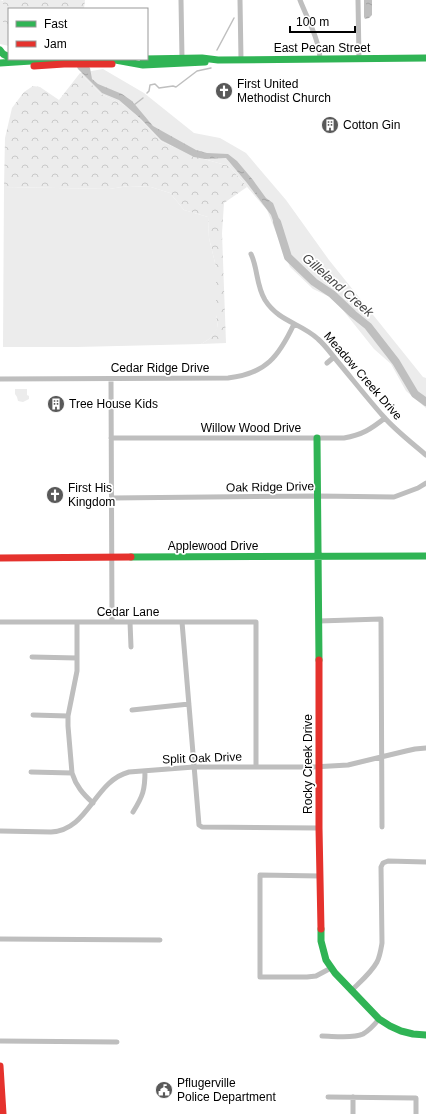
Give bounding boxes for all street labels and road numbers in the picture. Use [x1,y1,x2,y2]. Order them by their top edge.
street label: East Pecan Street [274,41,371,55]
street label: Meadow Creek Drive [321,329,405,423]
street label: Cedar Ridge Drive [111,361,210,375]
street label: Willow Wood Drive [201,421,302,435]
street label: Oak Ridge Drive [226,479,314,495]
street label: Applewood Drive [168,539,259,553]
street label: Cedar Lane [97,605,160,619]
street label: Rocky Creek Drive [301,714,315,814]
street label: Split Oak Drive [162,750,243,766]

